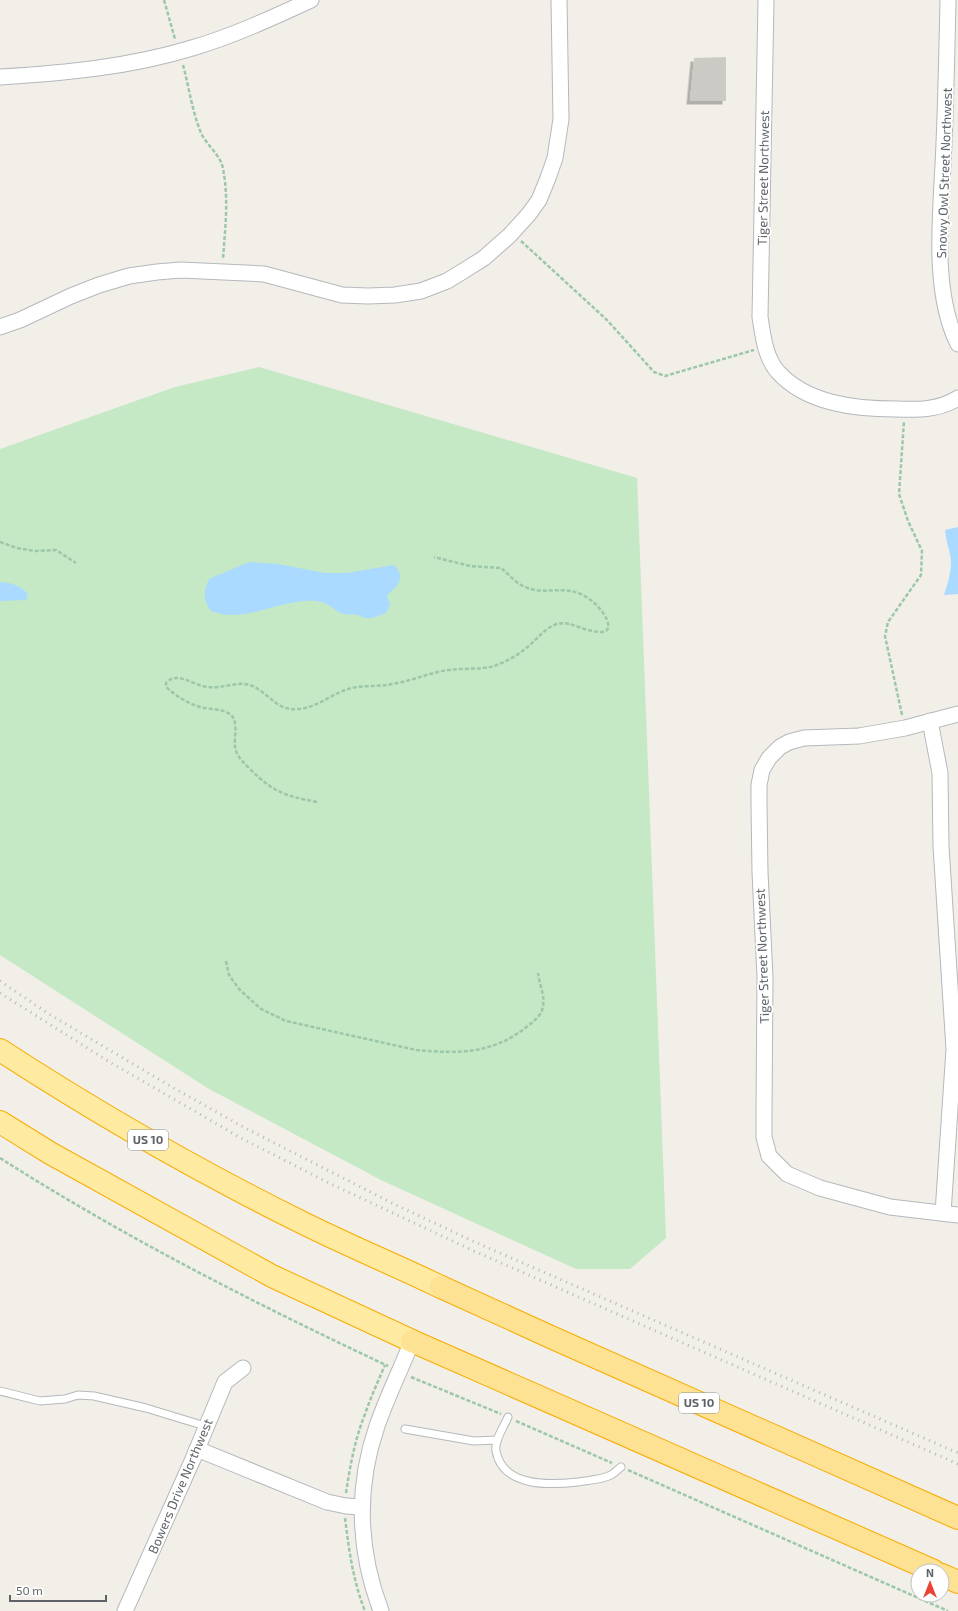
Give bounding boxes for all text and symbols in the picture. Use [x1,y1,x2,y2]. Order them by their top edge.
street label: Snowy Owl Street Northwest [933,87,955,259]
street label: Tiger Street Northwest [754,110,772,246]
street label: Tiger Street Northwest [752,888,772,1024]
road number: US 10 [128,1130,168,1150]
road number: US 10 [679,1393,719,1413]
street label: Bowers Drive Northwest [144,1416,216,1556]
north arrow [910,1563,950,1603]
text: N [926,1566,934,1579]
scale bar [10,1577,106,1603]
text: 50 m [16,1583,43,1597]

